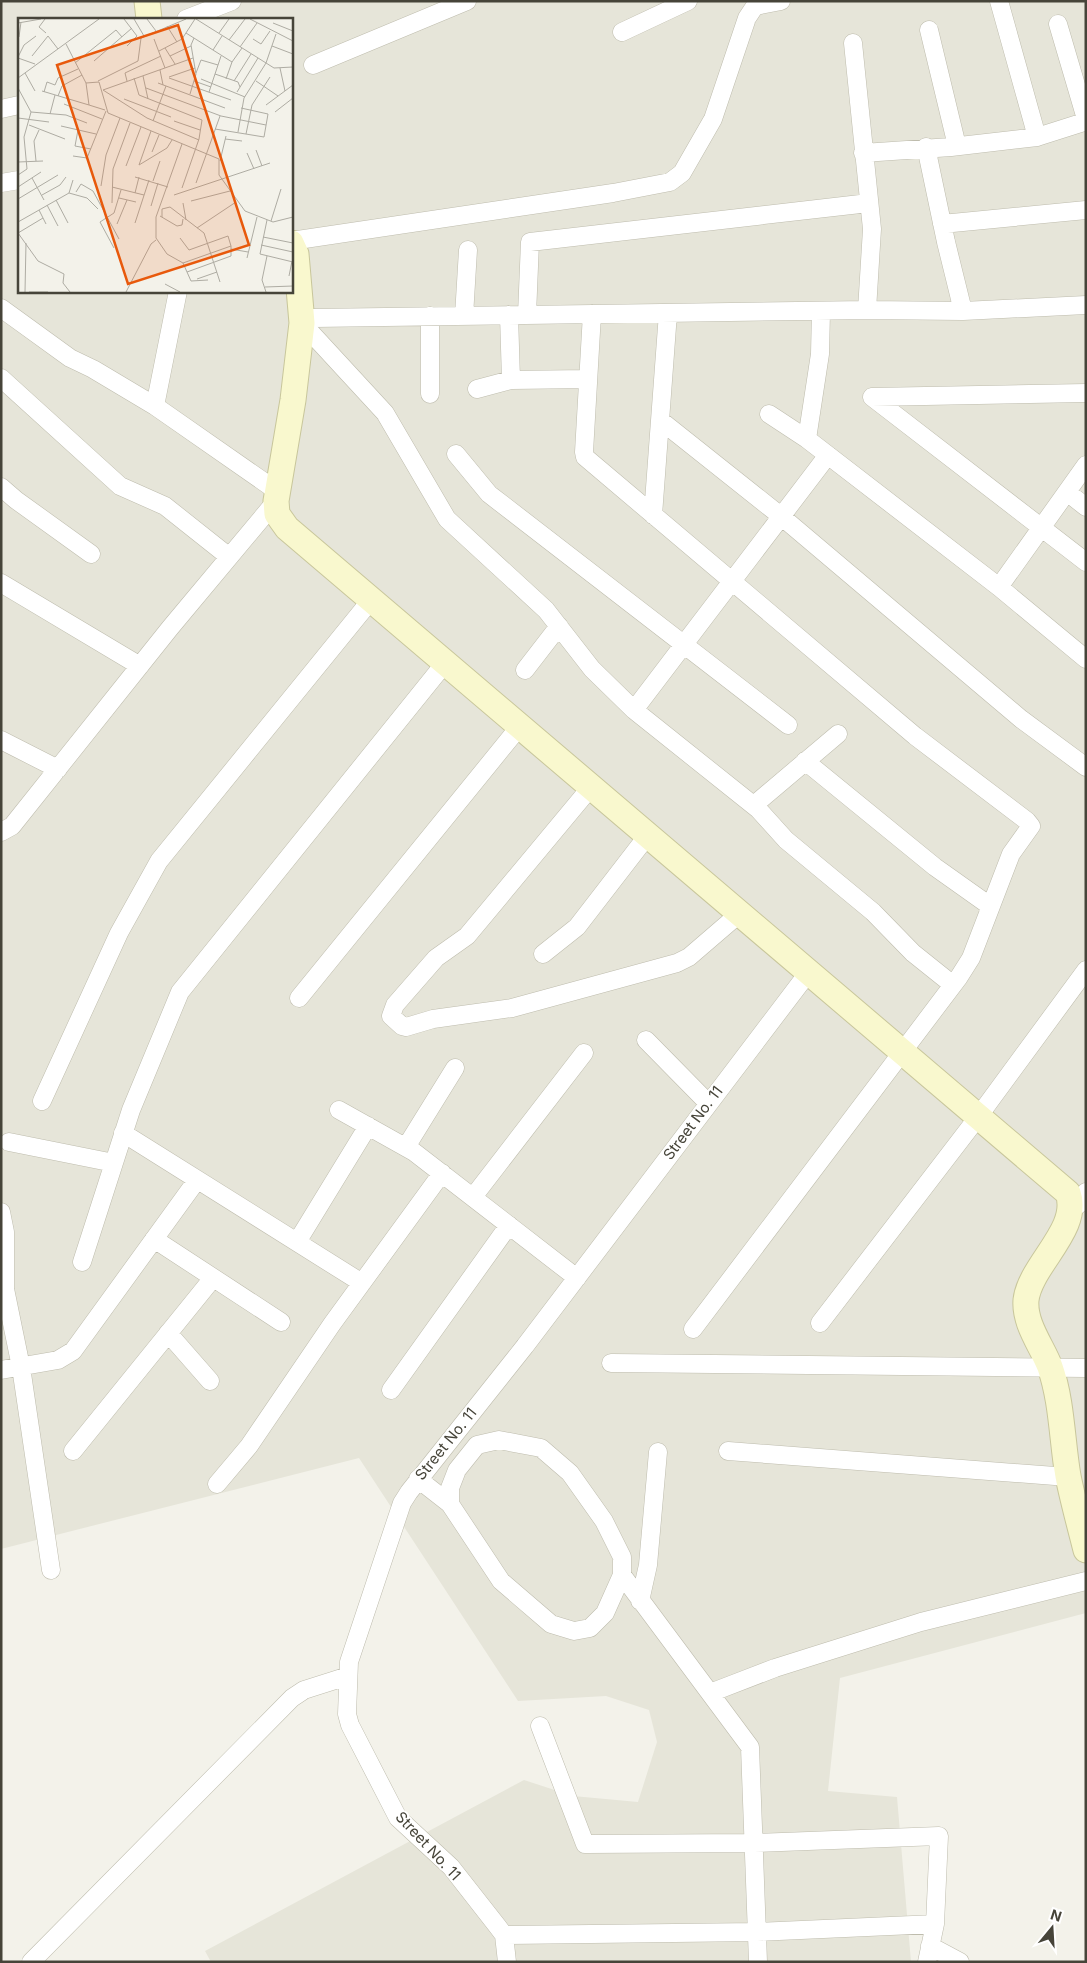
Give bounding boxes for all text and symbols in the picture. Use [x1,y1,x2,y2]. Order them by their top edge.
inset map [18,18,292,292]
street label: Street No. 11 [659,1082,727,1163]
street label: Street No. 11 [411,1404,481,1484]
street label: Street No. 11 [392,1807,465,1884]
north arrow [1027,1903,1077,1953]
text: N [1048,1905,1064,1925]

